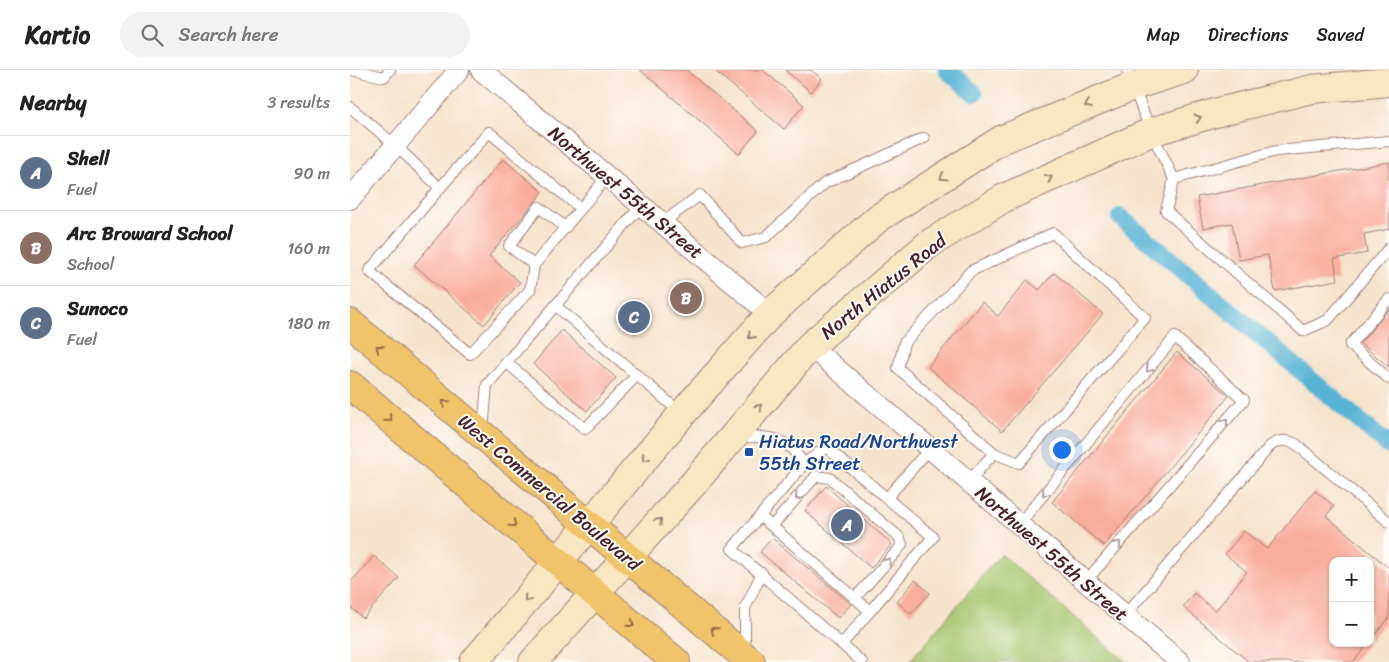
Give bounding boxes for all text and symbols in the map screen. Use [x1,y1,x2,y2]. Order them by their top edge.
search box [120,12,470,57]
text: Kartio [25,14,90,56]
text: Search here [178,18,279,51]
text: Map [1147,19,1180,51]
text: Directions [1208,19,1289,51]
text: Saved [1317,19,1364,51]
icon: search [138,21,166,49]
text: Nearby [20,84,86,122]
text: 3 results [267,88,330,117]
one-way arrow [1084,99,1092,109]
one-way arrow [1193,114,1201,124]
street label: Northwest 55th Street [540,117,711,268]
text: Shell [67,142,109,175]
text: A [31,159,41,188]
text: 90 m [294,159,330,188]
one-way arrow [939,171,948,180]
one-way arrow [1044,174,1053,184]
text: Fuel [67,175,97,204]
text: Arc Broward School [67,217,233,250]
street label: North Hiatus Road [813,224,955,348]
text: B [31,234,41,263]
text: 160 m [287,234,330,263]
text: School [67,250,114,279]
pin: B [670,279,702,317]
text: Sunoco [67,292,128,325]
pin: C [618,298,650,336]
text: C [31,309,41,338]
text: 180 m [287,309,330,338]
text: Fuel [67,325,97,354]
one-way arrow [748,330,757,339]
one-way arrow [376,344,385,353]
one-way arrow [1146,363,1155,372]
one-way arrow [442,401,451,409]
one-way arrow [753,404,762,413]
street label: West Commercial Boulevard [450,405,650,580]
one-way arrow [384,413,393,422]
one-way arrow [1219,418,1228,427]
place label: Hiatus Road/Northwest 55th Street [759,425,959,480]
your location [1049,437,1075,463]
marker: Hiatus Road/Northwest 55th Street [743,446,755,458]
one-way arrow [641,453,650,462]
street label: Northwest 55th Street [967,477,1136,630]
one-way arrow [1042,487,1050,496]
one-way arrow [795,491,804,500]
pin: A [831,506,863,544]
one-way arrow [507,518,516,526]
one-way arrow [654,518,663,527]
one-way arrow [1112,541,1121,550]
map controls [1329,557,1374,647]
button: + [1329,557,1374,602]
one-way arrow [882,558,891,567]
one-way arrow [523,594,532,603]
button: − [1329,602,1374,647]
one-way arrow [626,619,635,628]
one-way arrow [710,627,719,636]

